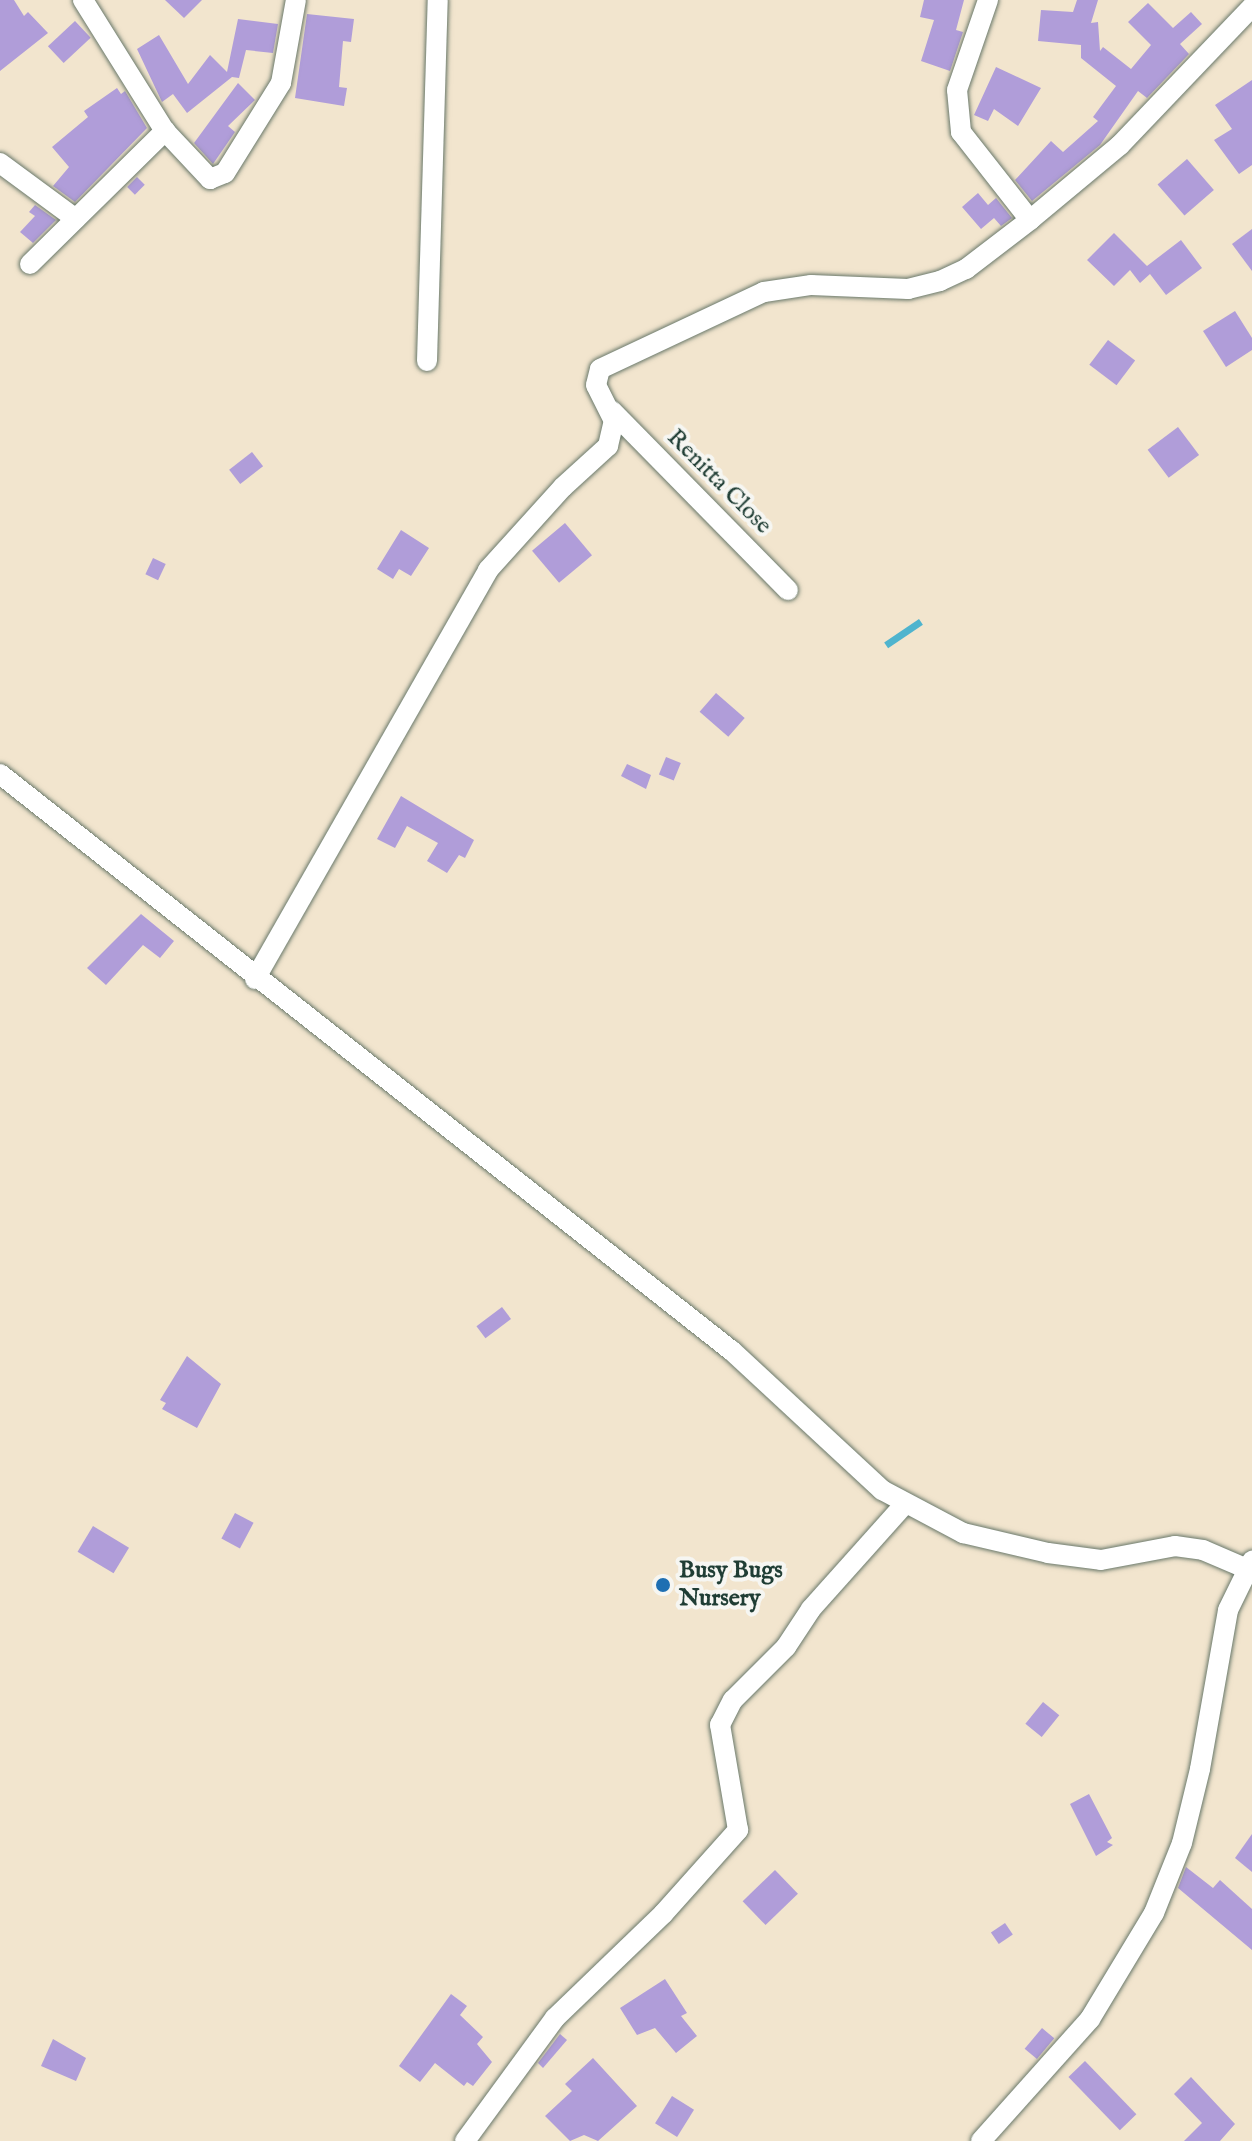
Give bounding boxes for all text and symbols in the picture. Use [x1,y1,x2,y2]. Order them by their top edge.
street label: Renitta Close [661,424,777,540]
place label: Busy Bugs Nursery [679,1557,783,1613]
marker: Busy Bugs Nursery [654,1576,672,1594]

